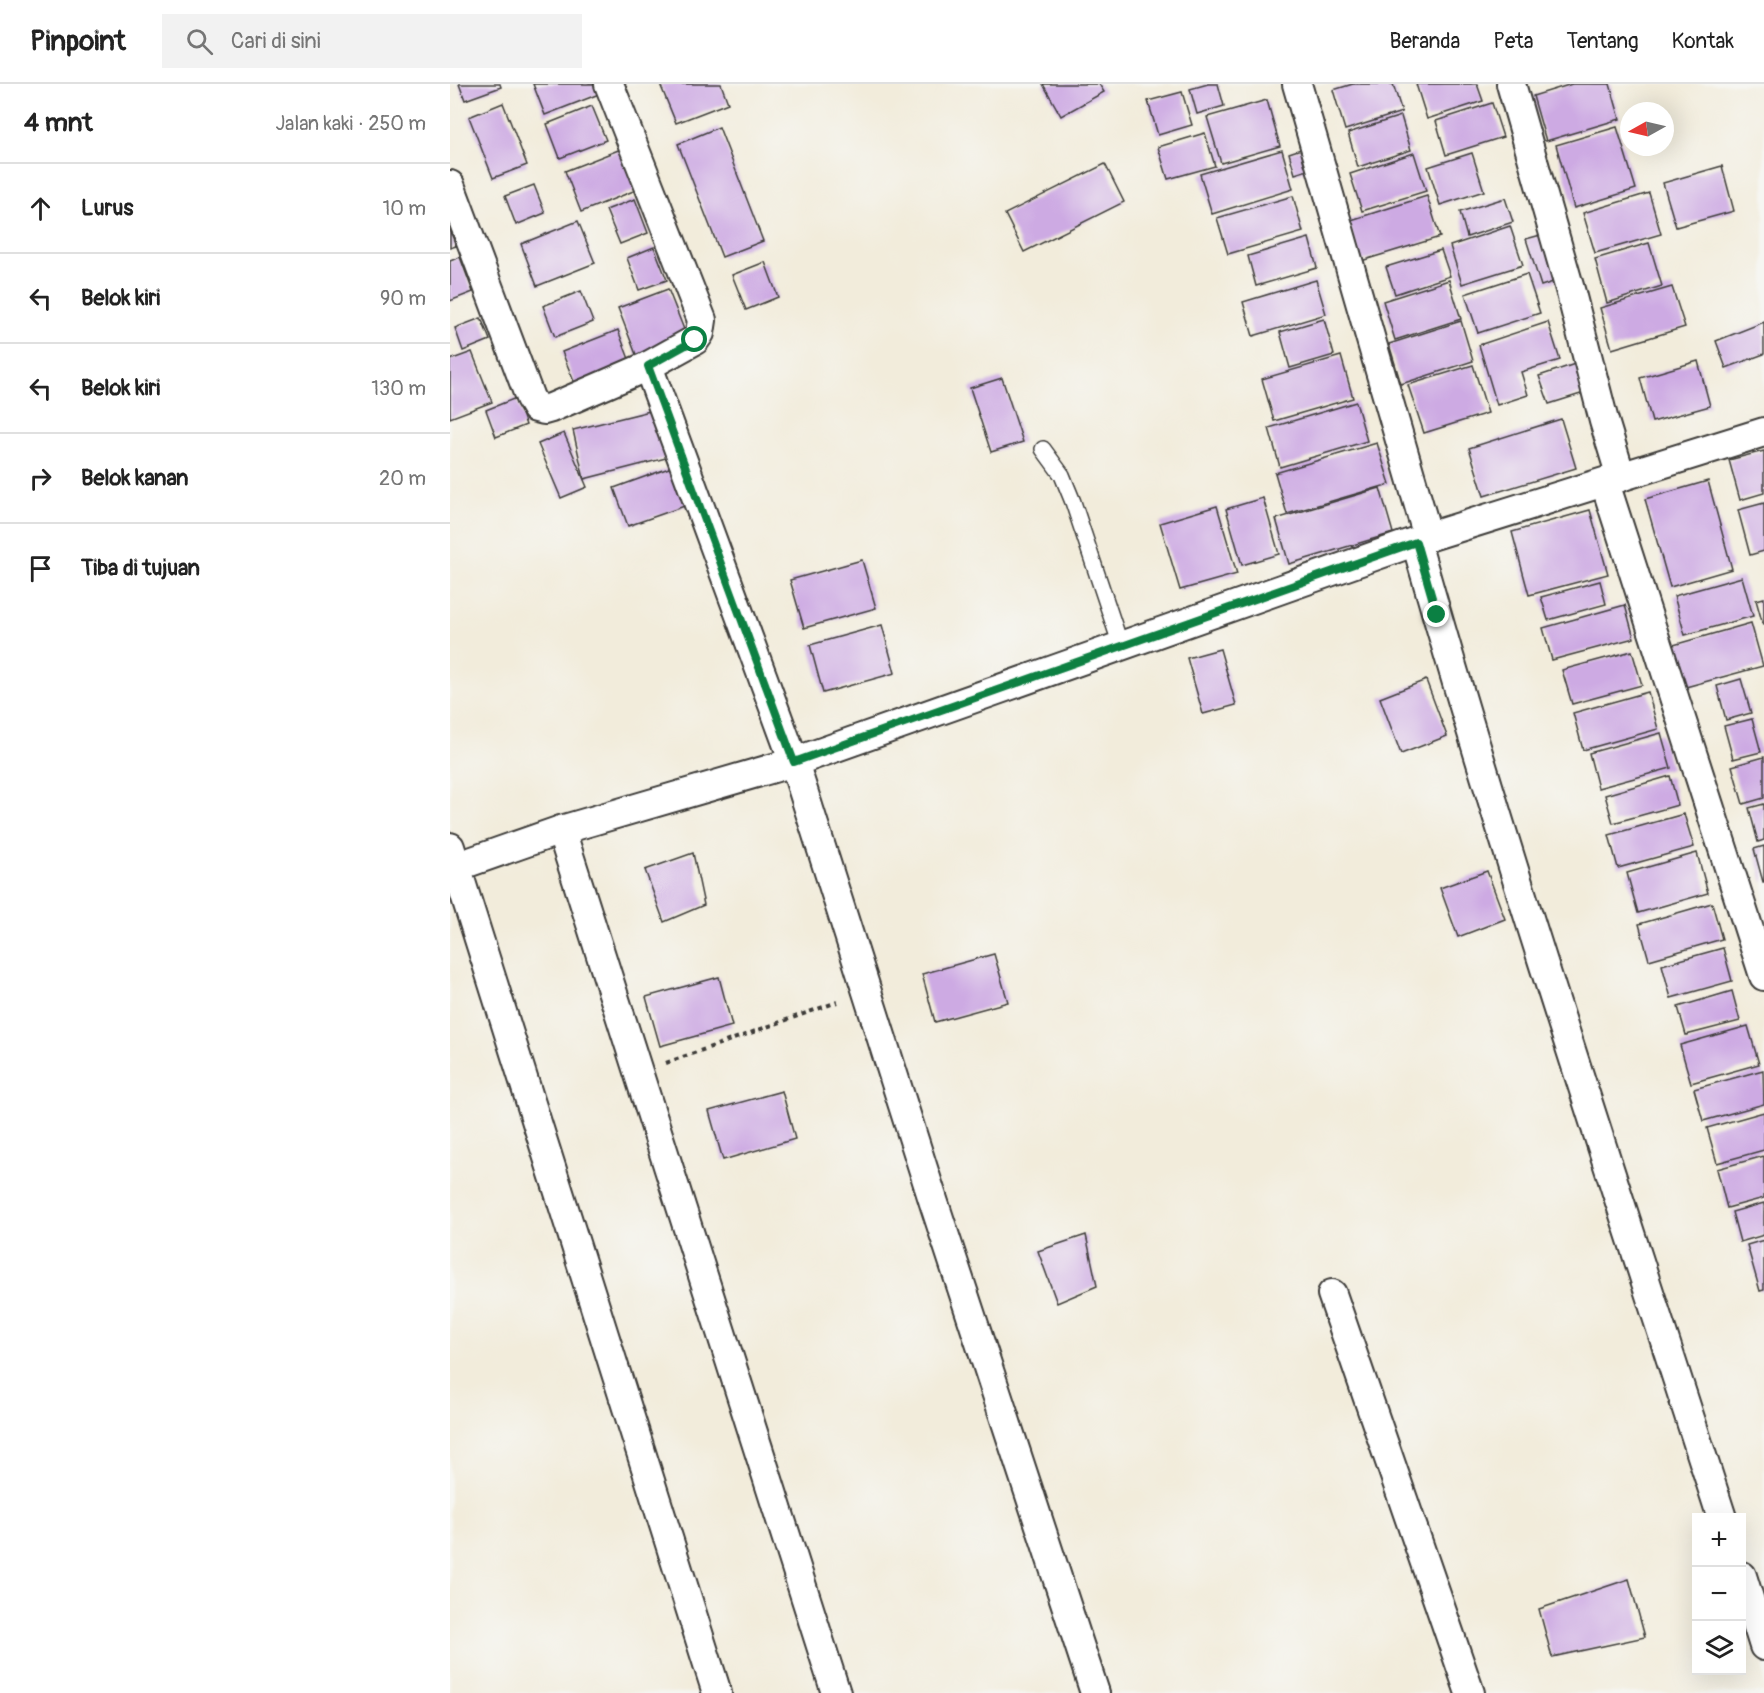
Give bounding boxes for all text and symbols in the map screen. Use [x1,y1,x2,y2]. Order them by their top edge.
search box [162,14,582,68]
text: Pinpoint [30,24,126,59]
icon: search [183,25,216,58]
text: Cari di sini [231,27,321,55]
text: Beranda [1390,28,1460,55]
text: Peta [1493,28,1534,55]
text: Tentang [1567,28,1639,55]
text: Kontak [1672,28,1734,55]
north arrow [1620,102,1674,156]
text: 4 mnt [24,107,93,139]
text: Jalan kaki · 250 m [276,111,426,136]
icon: ahead [24,192,57,225]
text: Lurus [81,194,133,222]
text: 10 m [382,196,426,221]
icon: left [24,282,57,315]
text: Belok kiri [81,284,160,312]
text: 90 m [380,286,426,311]
route start [681,326,707,352]
icon: left [24,372,57,405]
text: Belok kiri [81,374,160,402]
text: 130 m [371,376,426,401]
icon: right [24,462,57,495]
text: Belok kanan [81,464,189,492]
text: 20 m [379,466,426,491]
icon: arrive [24,552,57,585]
text: Tiba di tujuan [81,554,200,582]
route end [1423,601,1449,627]
map controls [1692,1513,1746,1675]
button: + [1692,1513,1746,1567]
button: − [1692,1567,1746,1621]
button: layers [1692,1621,1746,1675]

